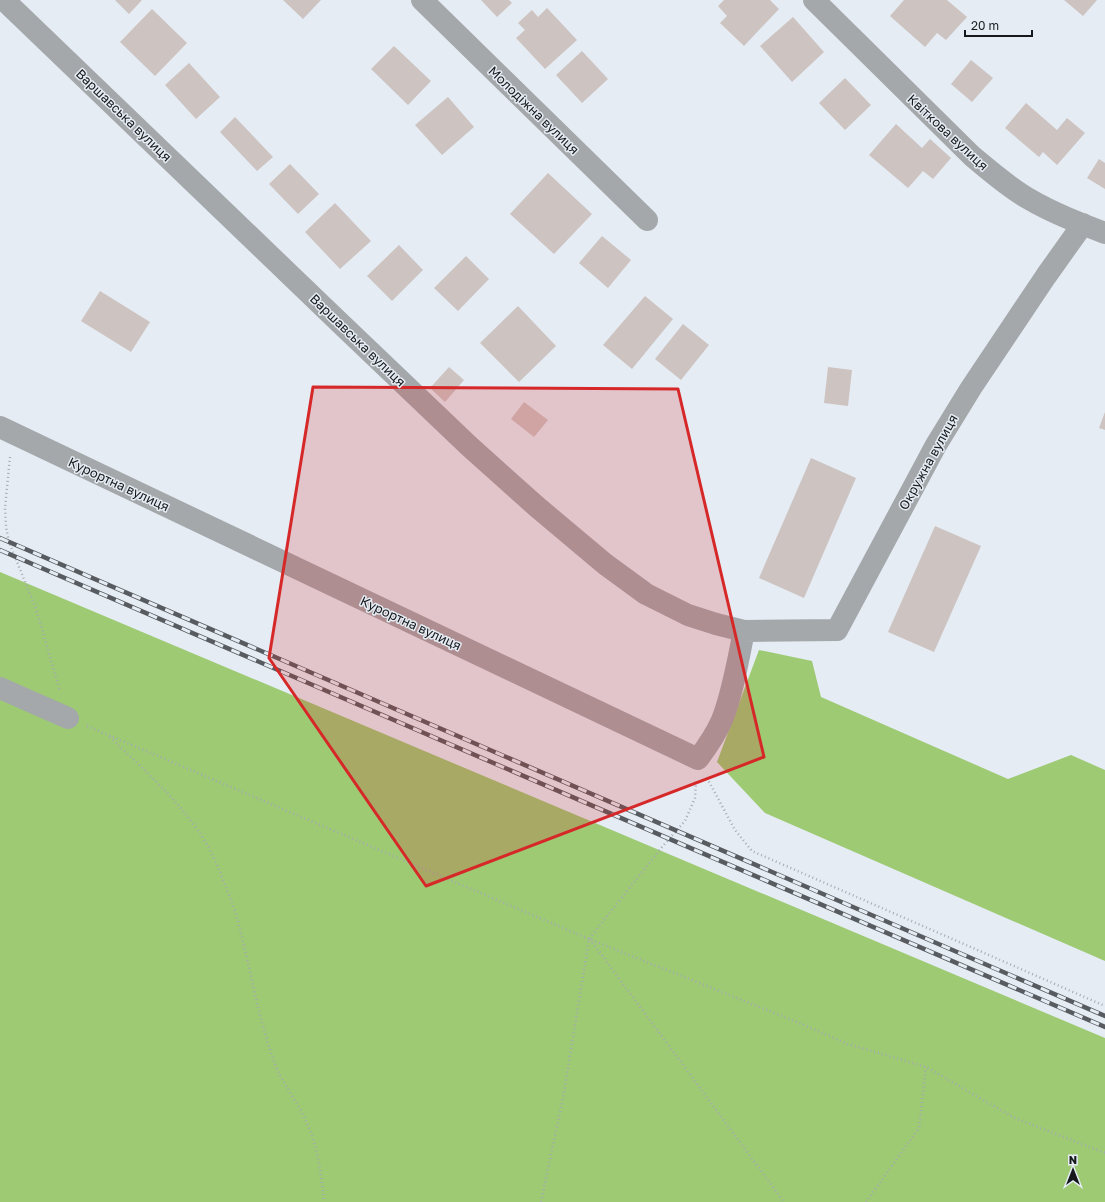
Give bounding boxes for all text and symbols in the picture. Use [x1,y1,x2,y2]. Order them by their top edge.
scale bar [965,12,1032,38]
text: 20 m [971,18,999,33]
street label: Молодіжна вулиця [485,63,583,157]
street label: Варшавська вулиця [73,65,175,165]
street label: Квіткова вулиця [904,91,992,173]
street label: Варшавська вулиця [307,290,409,390]
street label: Окружна вулиця [895,412,961,512]
street label: Курортна вулиця [66,454,172,514]
street label: Курортна вулиця [358,593,464,653]
north arrow [1053,1150,1093,1190]
text: N [1069,1153,1077,1166]

